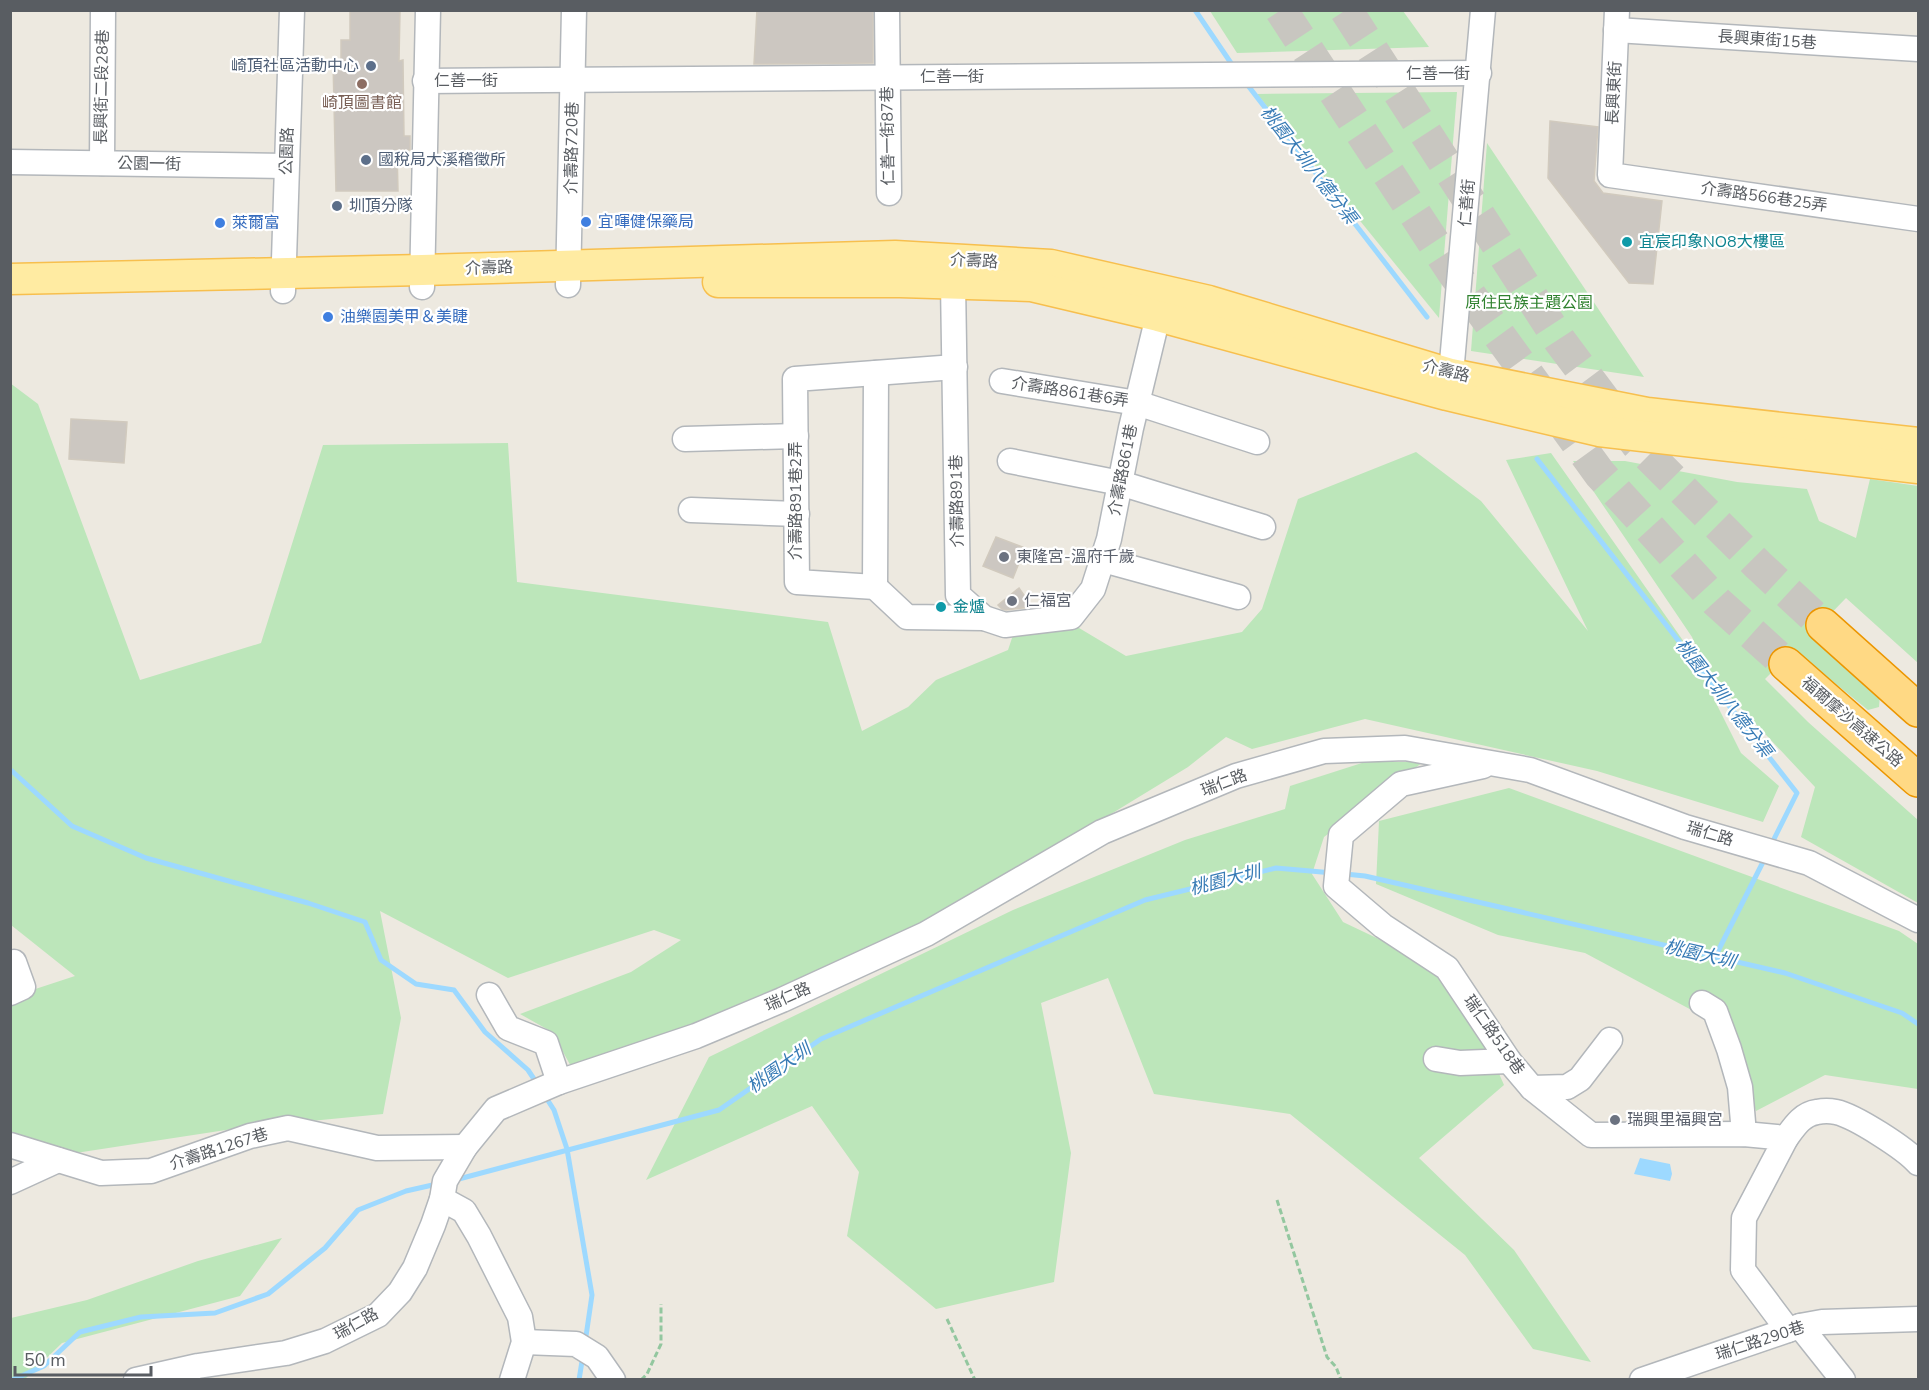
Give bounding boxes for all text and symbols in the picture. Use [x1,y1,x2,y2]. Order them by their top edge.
street label: 長興東街15巷 [1717,26,1817,54]
street label: 長興街二段28巷 [90,29,114,145]
place label: 崎頂社區活動中心 [231,55,359,77]
marker: 崎頂社區活動中心 [364,59,378,73]
street label: 長興東街 [1601,60,1627,126]
street label: 仁善一街 [1406,63,1470,85]
street label: 仁善一街 [920,66,984,88]
street label: 仁善一街 [434,70,498,92]
marker: 崎頂圖書館 [355,77,369,91]
street label: 仁善一街87巷 [876,86,900,186]
place label: 崎頂圖書館 [322,92,402,114]
street label: 介壽路720巷 [560,101,584,195]
water label: 桃園大圳八德分渠 [1255,101,1365,231]
street label: 公園路 [275,127,299,175]
place label: 國稅局大溪稽徵所 [378,149,506,171]
street label: 公園一街 [117,152,181,176]
marker: 國稅局大溪稽徵所 [359,153,373,167]
street label: 介壽路566巷25弄 [1699,177,1829,217]
street label: 仁善街 [1454,178,1480,228]
place label: 圳頂分隊 [349,195,413,217]
marker: 圳頂分隊 [330,199,344,213]
place label: 宜暉健保藥局 [598,211,694,233]
place label: 萊爾富 [232,212,280,234]
marker: 宜暉健保藥局 [579,215,593,229]
marker: 萊爾富 [213,216,227,230]
place label: 宜宸印象NO8大樓區 [1639,231,1785,253]
marker: 宜宸印象NO8大樓區 [1620,235,1634,249]
street label: 介壽路 [949,249,999,273]
street label: 介壽路 [465,256,513,280]
park label: 原住民族主題公園 [1465,292,1593,314]
place label: 油樂園美甲＆美睫 [340,306,468,328]
marker: 油樂園美甲＆美睫 [321,310,335,324]
street label: 介壽路 [1420,355,1472,387]
street label: 介壽路861巷6弄 [1010,372,1130,412]
street label: 介壽路861巷 [1103,422,1143,518]
street label: 介壽路891巷2弄 [785,442,807,560]
street label: 介壽路891巷 [945,454,969,548]
place label: 東隆宮-溫府千歲 [1016,546,1135,568]
marker: 東隆宮-溫府千歲 [997,550,1011,564]
place label: 仁福宮 [1024,590,1072,612]
marker: 仁福宮 [1005,594,1019,608]
place label: 金爐 [953,596,985,618]
marker: 金爐 [934,600,948,614]
water label: 桃園大圳八德分渠 [1670,634,1780,764]
street label: 福爾摩沙高速公路 [1796,672,1908,772]
street label: 瑞仁路 [1198,764,1250,802]
street label: 瑞仁路 [1684,816,1736,852]
water label: 桃園大圳 [1187,859,1266,900]
water label: 桃園大圳 [1662,934,1741,974]
street label: 瑞仁路 [762,977,814,1017]
street label: 瑞仁路518巷 [1458,991,1530,1079]
water label: 桃園大圳 [743,1036,818,1098]
place label: 瑞興里福興宮 [1627,1109,1723,1131]
marker: 瑞興里福興宮 [1608,1113,1622,1127]
street label: 介壽路1267巷 [167,1123,271,1175]
street label: 瑞仁路 [330,1303,382,1345]
street label: 瑞仁路290巷 [1712,1316,1808,1366]
scale bar [15,1339,152,1377]
text: 50 m [24,1348,66,1372]

